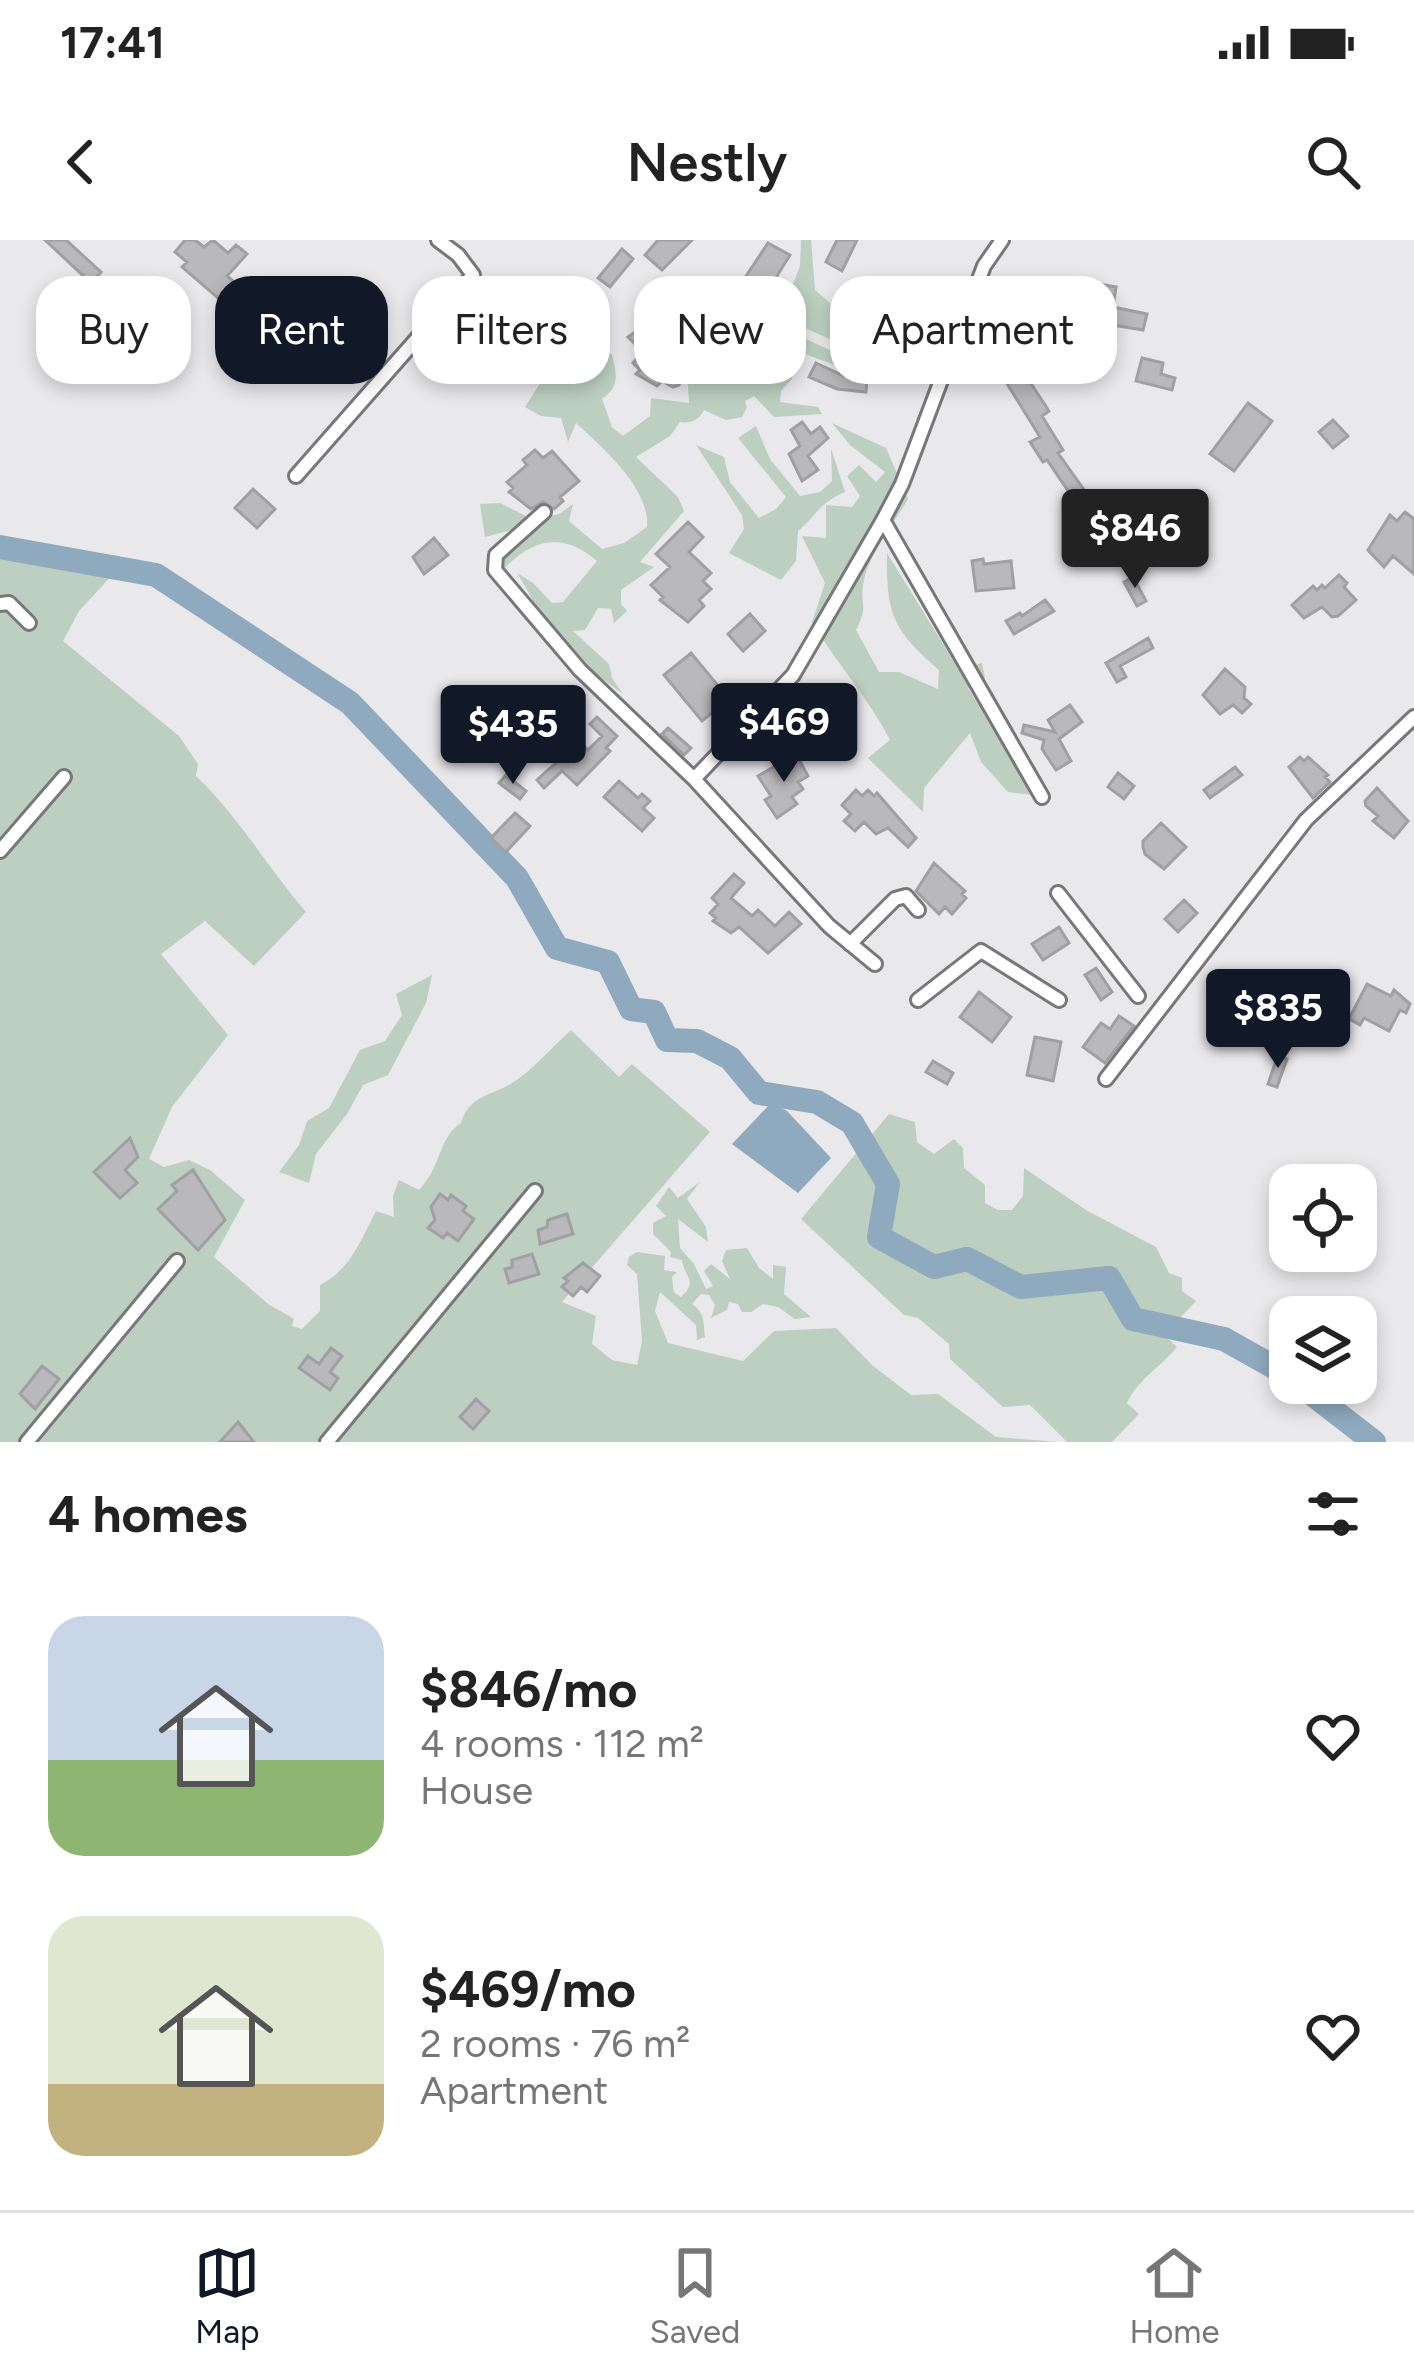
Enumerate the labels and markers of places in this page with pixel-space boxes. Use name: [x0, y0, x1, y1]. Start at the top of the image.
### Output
pin: $846: [1064, 489, 1206, 591]
pin: $469: [713, 683, 855, 785]
pin: $435: [442, 685, 584, 787]
pin: $835: [1207, 969, 1349, 1071]

